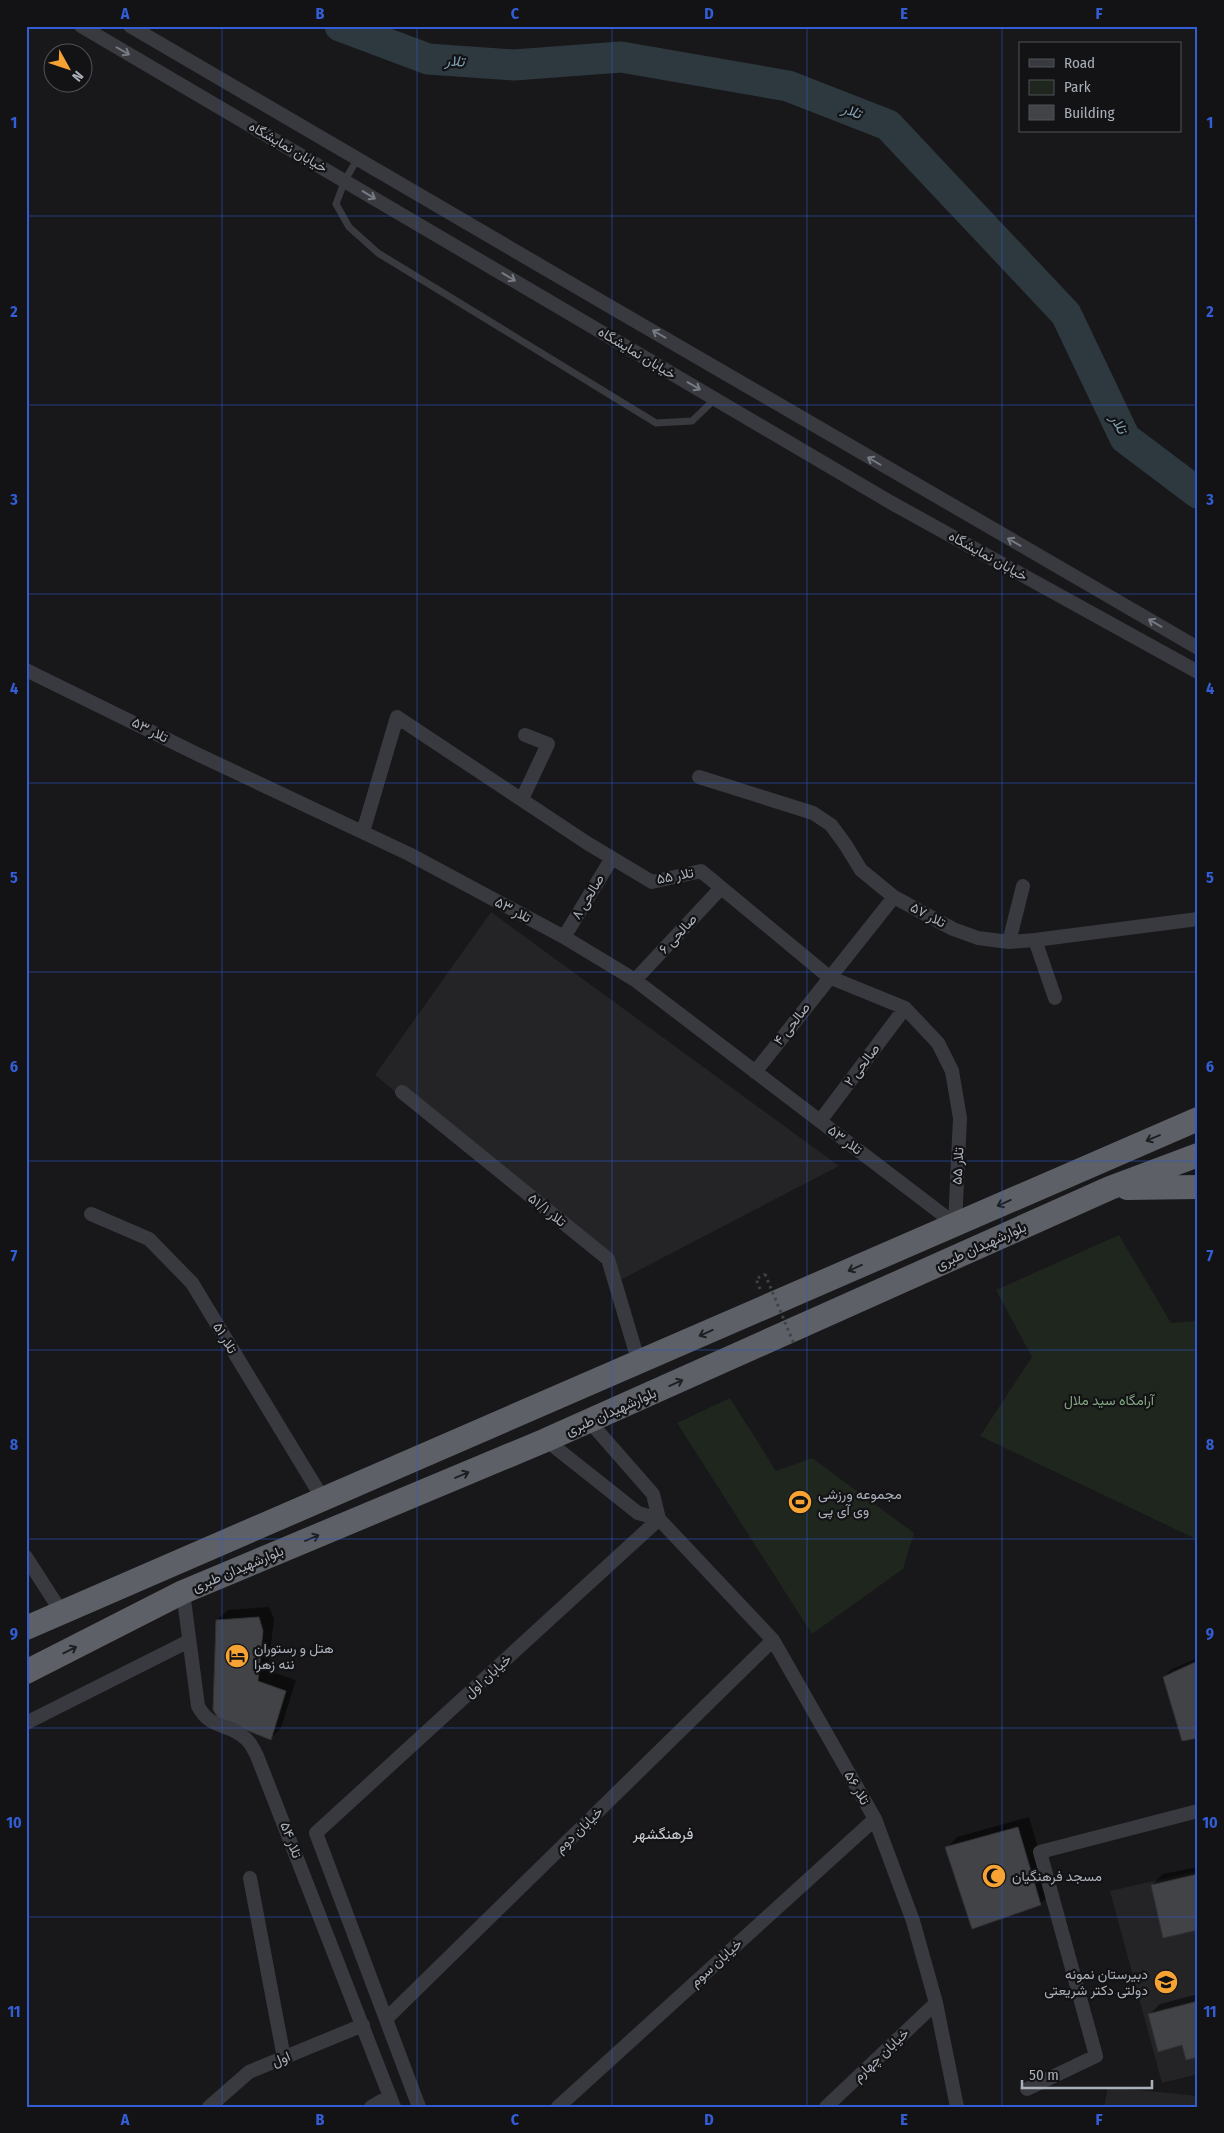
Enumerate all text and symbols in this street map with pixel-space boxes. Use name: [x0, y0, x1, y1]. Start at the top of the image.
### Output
text: A: [120, 4, 130, 23]
text: B: [316, 4, 325, 23]
text: C: [511, 4, 520, 23]
text: D: [704, 4, 714, 23]
text: E: [900, 4, 908, 23]
text: F: [1095, 4, 1103, 23]
north arrow: [42, 42, 92, 92]
legend: [1019, 42, 1182, 132]
one-way arrow: [116, 46, 130, 56]
water label: تلار: [444, 51, 467, 71]
text: Road: [1064, 54, 1095, 72]
text: N: [68, 67, 87, 85]
text: Park: [1064, 78, 1091, 96]
water label: تلار: [839, 99, 866, 124]
text: Building: [1064, 104, 1115, 122]
text: 1: [11, 113, 17, 132]
text: 1: [1207, 113, 1213, 132]
street label: خیابان نمایشگاه: [246, 118, 330, 176]
one-way arrow: [362, 190, 376, 200]
one-way arrow: [502, 273, 516, 283]
text: 2: [9, 302, 18, 321]
text: 2: [1205, 302, 1214, 321]
street label: خیابان نمایشگاه: [595, 323, 679, 383]
one-way arrow: [652, 328, 666, 338]
one-way arrow: [687, 382, 701, 392]
water label: تلار: [1106, 410, 1132, 438]
one-way arrow: [868, 455, 882, 465]
text: 3: [9, 490, 18, 509]
text: 3: [1205, 490, 1214, 509]
street label: خیابان نمایشگاه: [945, 527, 1031, 585]
one-way arrow: [1008, 537, 1022, 547]
one-way arrow: [1149, 618, 1163, 628]
text: 4: [10, 679, 18, 698]
text: 4: [1206, 679, 1214, 698]
street label: تلار ۵۳: [129, 714, 171, 747]
street label: تلار ۵۵: [655, 864, 695, 888]
text: 5: [10, 868, 18, 887]
text: 5: [1206, 868, 1214, 887]
street label: صالحی ۸: [568, 871, 608, 923]
street label: تلار ۵۳: [492, 893, 534, 927]
street label: تلار ۵۷: [907, 899, 949, 932]
street label: صالحی ۶: [655, 910, 701, 957]
street label: صالحی ۴: [770, 999, 814, 1049]
street label: صالحی ۲: [841, 1040, 884, 1090]
text: 6: [10, 1057, 18, 1076]
text: 6: [1206, 1057, 1214, 1076]
street label: تلار ۵۳: [824, 1122, 866, 1159]
one-way arrow: [1146, 1134, 1161, 1144]
street label: تلار ۵۵: [949, 1146, 967, 1185]
street label: تلار ۵۱/۱: [525, 1190, 570, 1231]
one-way arrow: [997, 1198, 1012, 1208]
street label: بلوارشهیدان طبری: [933, 1218, 1029, 1274]
text: 7: [11, 1246, 18, 1265]
text: 7: [1207, 1246, 1214, 1265]
one-way arrow: [848, 1263, 863, 1273]
street label: تلار ۵۱: [209, 1319, 241, 1357]
one-way arrow: [699, 1329, 714, 1338]
one-way arrow: [668, 1377, 683, 1387]
street label: بلوارشهیدان طبری: [563, 1384, 659, 1440]
park label: آرامگاه سید ملال: [1064, 1392, 1156, 1410]
text: 8: [10, 1435, 19, 1454]
text: 8: [1206, 1435, 1215, 1454]
one-way arrow: [454, 1470, 469, 1480]
place label: مجموعه ورزشی وی آی پی: [818, 1486, 902, 1520]
sports icon: مجموعه ورزشی وی آی پی: [787, 1489, 813, 1515]
one-way arrow: [304, 1532, 319, 1542]
street label: بلوارشهیدان طبری: [190, 1542, 286, 1596]
text: 9: [10, 1624, 18, 1643]
text: 9: [1206, 1624, 1214, 1643]
place label: هتل و رستوران ننه زهرا: [254, 1640, 334, 1673]
hotel icon: هتل و رستوران ننه زهرا: [224, 1643, 250, 1669]
one-way arrow: [62, 1645, 77, 1655]
street label: خیابان اول: [461, 1651, 516, 1702]
street label: تلار ۵۶: [841, 1768, 874, 1808]
street label: خیابان دوم: [552, 1803, 606, 1857]
text: 10: [6, 1813, 22, 1832]
text: 10: [1202, 1813, 1218, 1832]
street label: تلار ۵۴: [276, 1819, 306, 1861]
district label: فرهنگشهر: [632, 1825, 693, 1843]
mosque icon: مسجد فرهنگیان: [981, 1863, 1007, 1889]
place label: مسجد فرهنگیان: [1012, 1868, 1102, 1885]
street label: خیابان سوم: [686, 1935, 746, 1991]
place label: دبیرستان نمونه دولتی دکتر شریعتی: [1044, 1966, 1148, 1999]
school or university icon: دبیرستان نمونه دولتی دکتر شریعتی: [1153, 1969, 1179, 1995]
text: 11: [7, 2002, 21, 2021]
text: 11: [1203, 2002, 1217, 2021]
street label: خیابان چهارم: [849, 2025, 913, 2086]
street label: اول: [269, 2048, 293, 2071]
scale bar: [1022, 2058, 1152, 2090]
text: 50 m: [1029, 2066, 1059, 2084]
text: A: [120, 2110, 130, 2129]
text: B: [316, 2110, 325, 2129]
text: C: [511, 2110, 520, 2129]
text: D: [704, 2110, 714, 2129]
text: E: [900, 2110, 908, 2129]
text: F: [1095, 2110, 1103, 2129]

